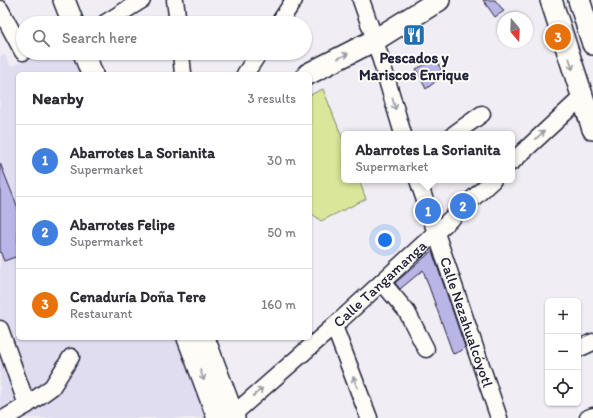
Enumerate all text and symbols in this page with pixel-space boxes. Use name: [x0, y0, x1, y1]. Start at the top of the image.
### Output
north arrow: [497, 12, 533, 48]
search box: [16, 16, 312, 60]
restaurant icon: Pescados y Mariscos Enrique: [401, 22, 427, 48]
pin: 3: [545, 22, 571, 52]
icon: search: [30, 27, 52, 49]
text: Search here: [62, 29, 137, 47]
place label: Pescados y Mariscos Enrique: [359, 49, 469, 85]
one-way arrow: [336, 52, 348, 59]
one-way arrow: [568, 57, 575, 70]
text: Nearby: [32, 88, 84, 108]
text: 3 results: [247, 91, 296, 106]
one-way arrow: [391, 97, 398, 110]
popup: [341, 131, 515, 183]
one-way arrow: [535, 131, 546, 140]
text: Abarrotes La Sorianita: [355, 141, 501, 159]
text: Abarrotes La Sorianita: [70, 144, 215, 162]
text: 1: [42, 153, 48, 168]
text: 30 m: [267, 153, 296, 168]
text: Supermarket: [355, 159, 429, 174]
text: Supermarket: [70, 162, 143, 177]
pin: 2: [450, 191, 476, 221]
pin: 1: [415, 196, 441, 226]
text: Abarrotes Felipe: [70, 216, 175, 234]
text: 2: [42, 225, 48, 240]
text: 50 m: [267, 225, 296, 240]
your location: [375, 230, 395, 250]
text: Supermarket: [70, 234, 143, 249]
street label: Calle Tangamanga: [330, 236, 430, 331]
street label: Calle Nezahualcóyotl: [436, 255, 497, 390]
text: Cenaduría Doña Tere: [70, 288, 206, 306]
text: 3: [41, 297, 49, 312]
text: 160 m: [261, 297, 296, 312]
map controls: [545, 298, 581, 406]
button: +: [545, 298, 581, 334]
text: Restaurant: [70, 306, 132, 321]
button: −: [545, 334, 581, 370]
one-way arrow: [199, 368, 206, 381]
button: locate: [545, 370, 581, 406]
one-way arrow: [350, 376, 358, 388]
one-way arrow: [253, 388, 263, 397]

